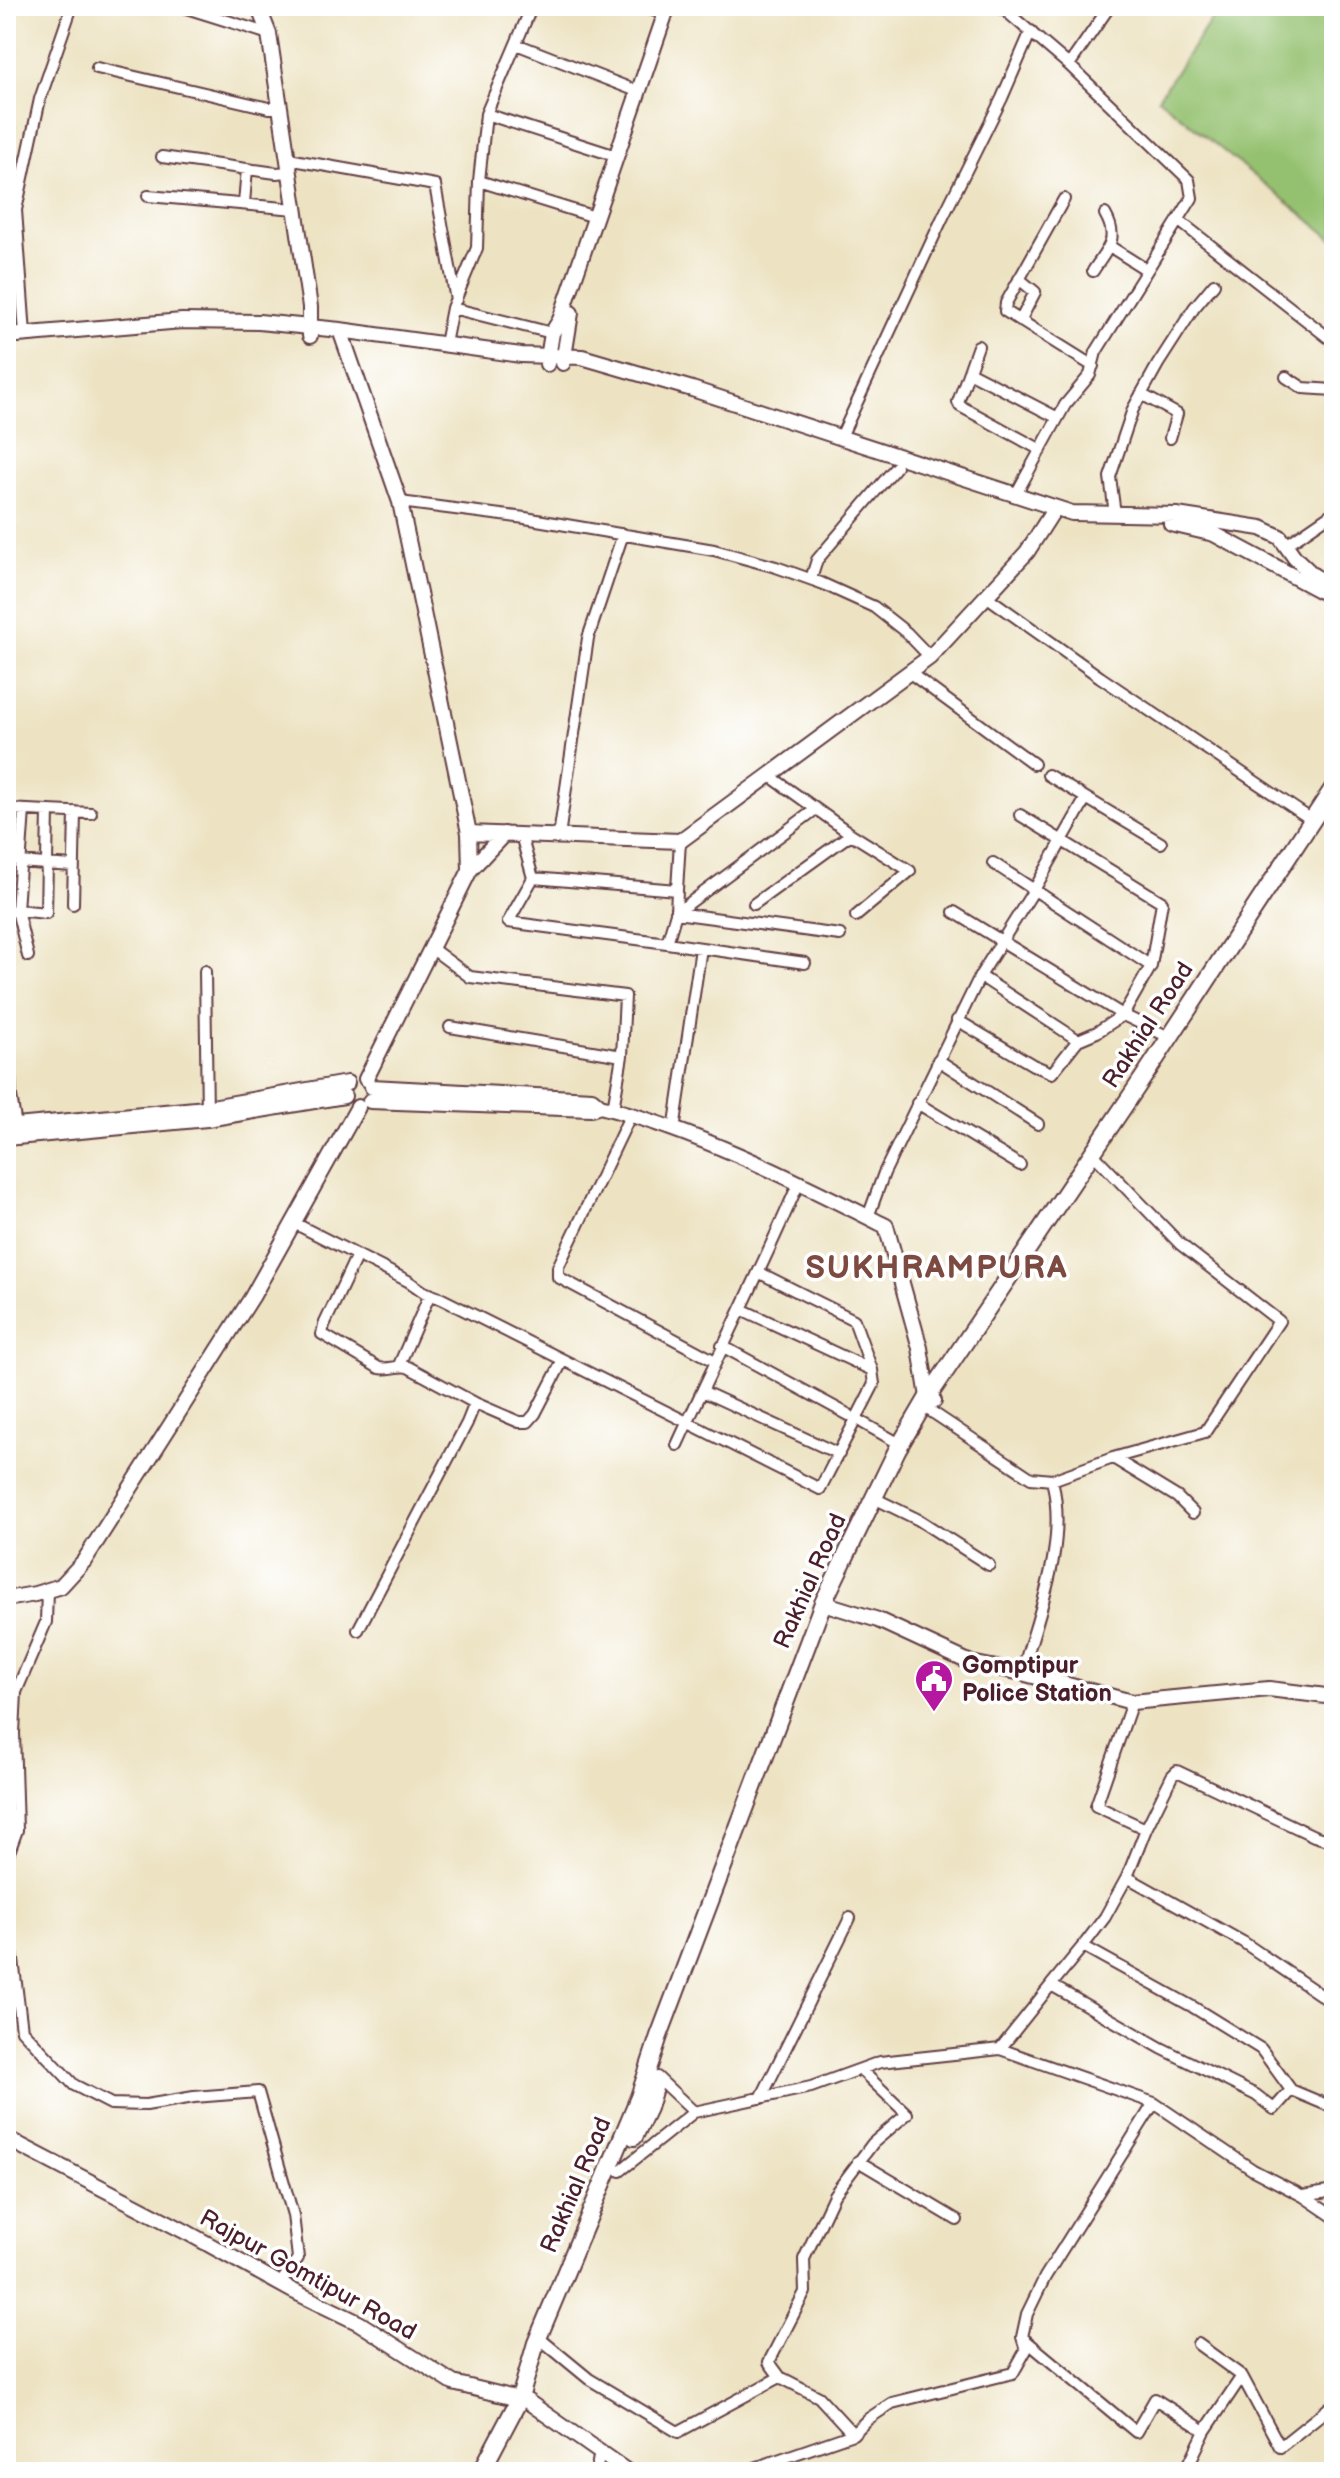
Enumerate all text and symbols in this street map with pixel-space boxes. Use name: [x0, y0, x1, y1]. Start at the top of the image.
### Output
street label: Rakhial Road: [1096, 956, 1200, 1094]
district label: SUKHRAMPURA: [806, 1249, 1069, 1288]
street label: Rakhial Road: [767, 1509, 853, 1653]
place label: Gomptipur Police Station: [962, 1651, 1112, 1708]
public building icon: Gomptipur Police Station: [913, 1658, 955, 1713]
street label: Rakhial Road: [534, 2113, 618, 2257]
street label: Rajpur Gomtipur Road: [195, 2203, 421, 2347]

